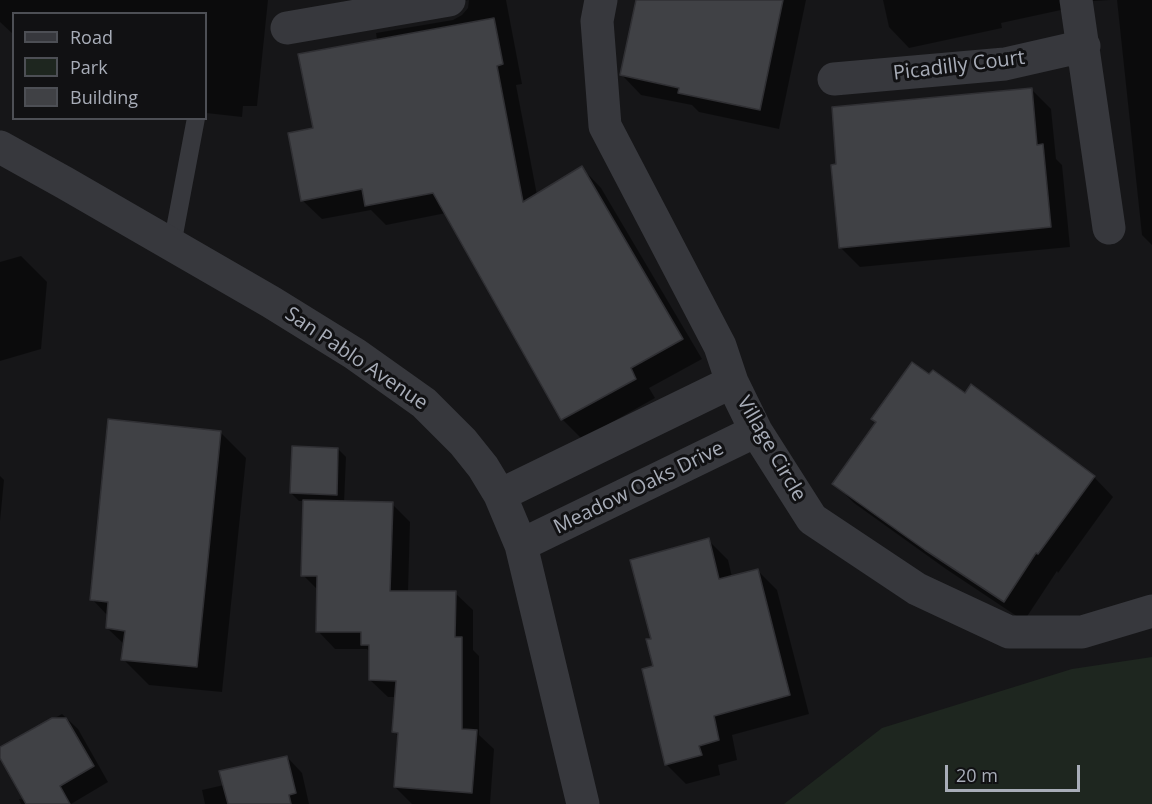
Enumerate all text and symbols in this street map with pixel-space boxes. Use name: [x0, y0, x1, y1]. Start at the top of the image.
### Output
legend: [12, 12, 207, 120]
text: Road: [70, 25, 113, 49]
street label: Picadilly Court: [892, 46, 1026, 86]
text: Park: [70, 55, 108, 79]
text: Building: [70, 85, 138, 109]
street label: San Pablo Avenue: [280, 302, 432, 416]
street label: Village Circle: [731, 392, 811, 506]
street label: Meadow Oaks Drive: [550, 436, 728, 540]
scale bar: [948, 753, 1083, 791]
text: 20 m: [956, 763, 998, 787]

